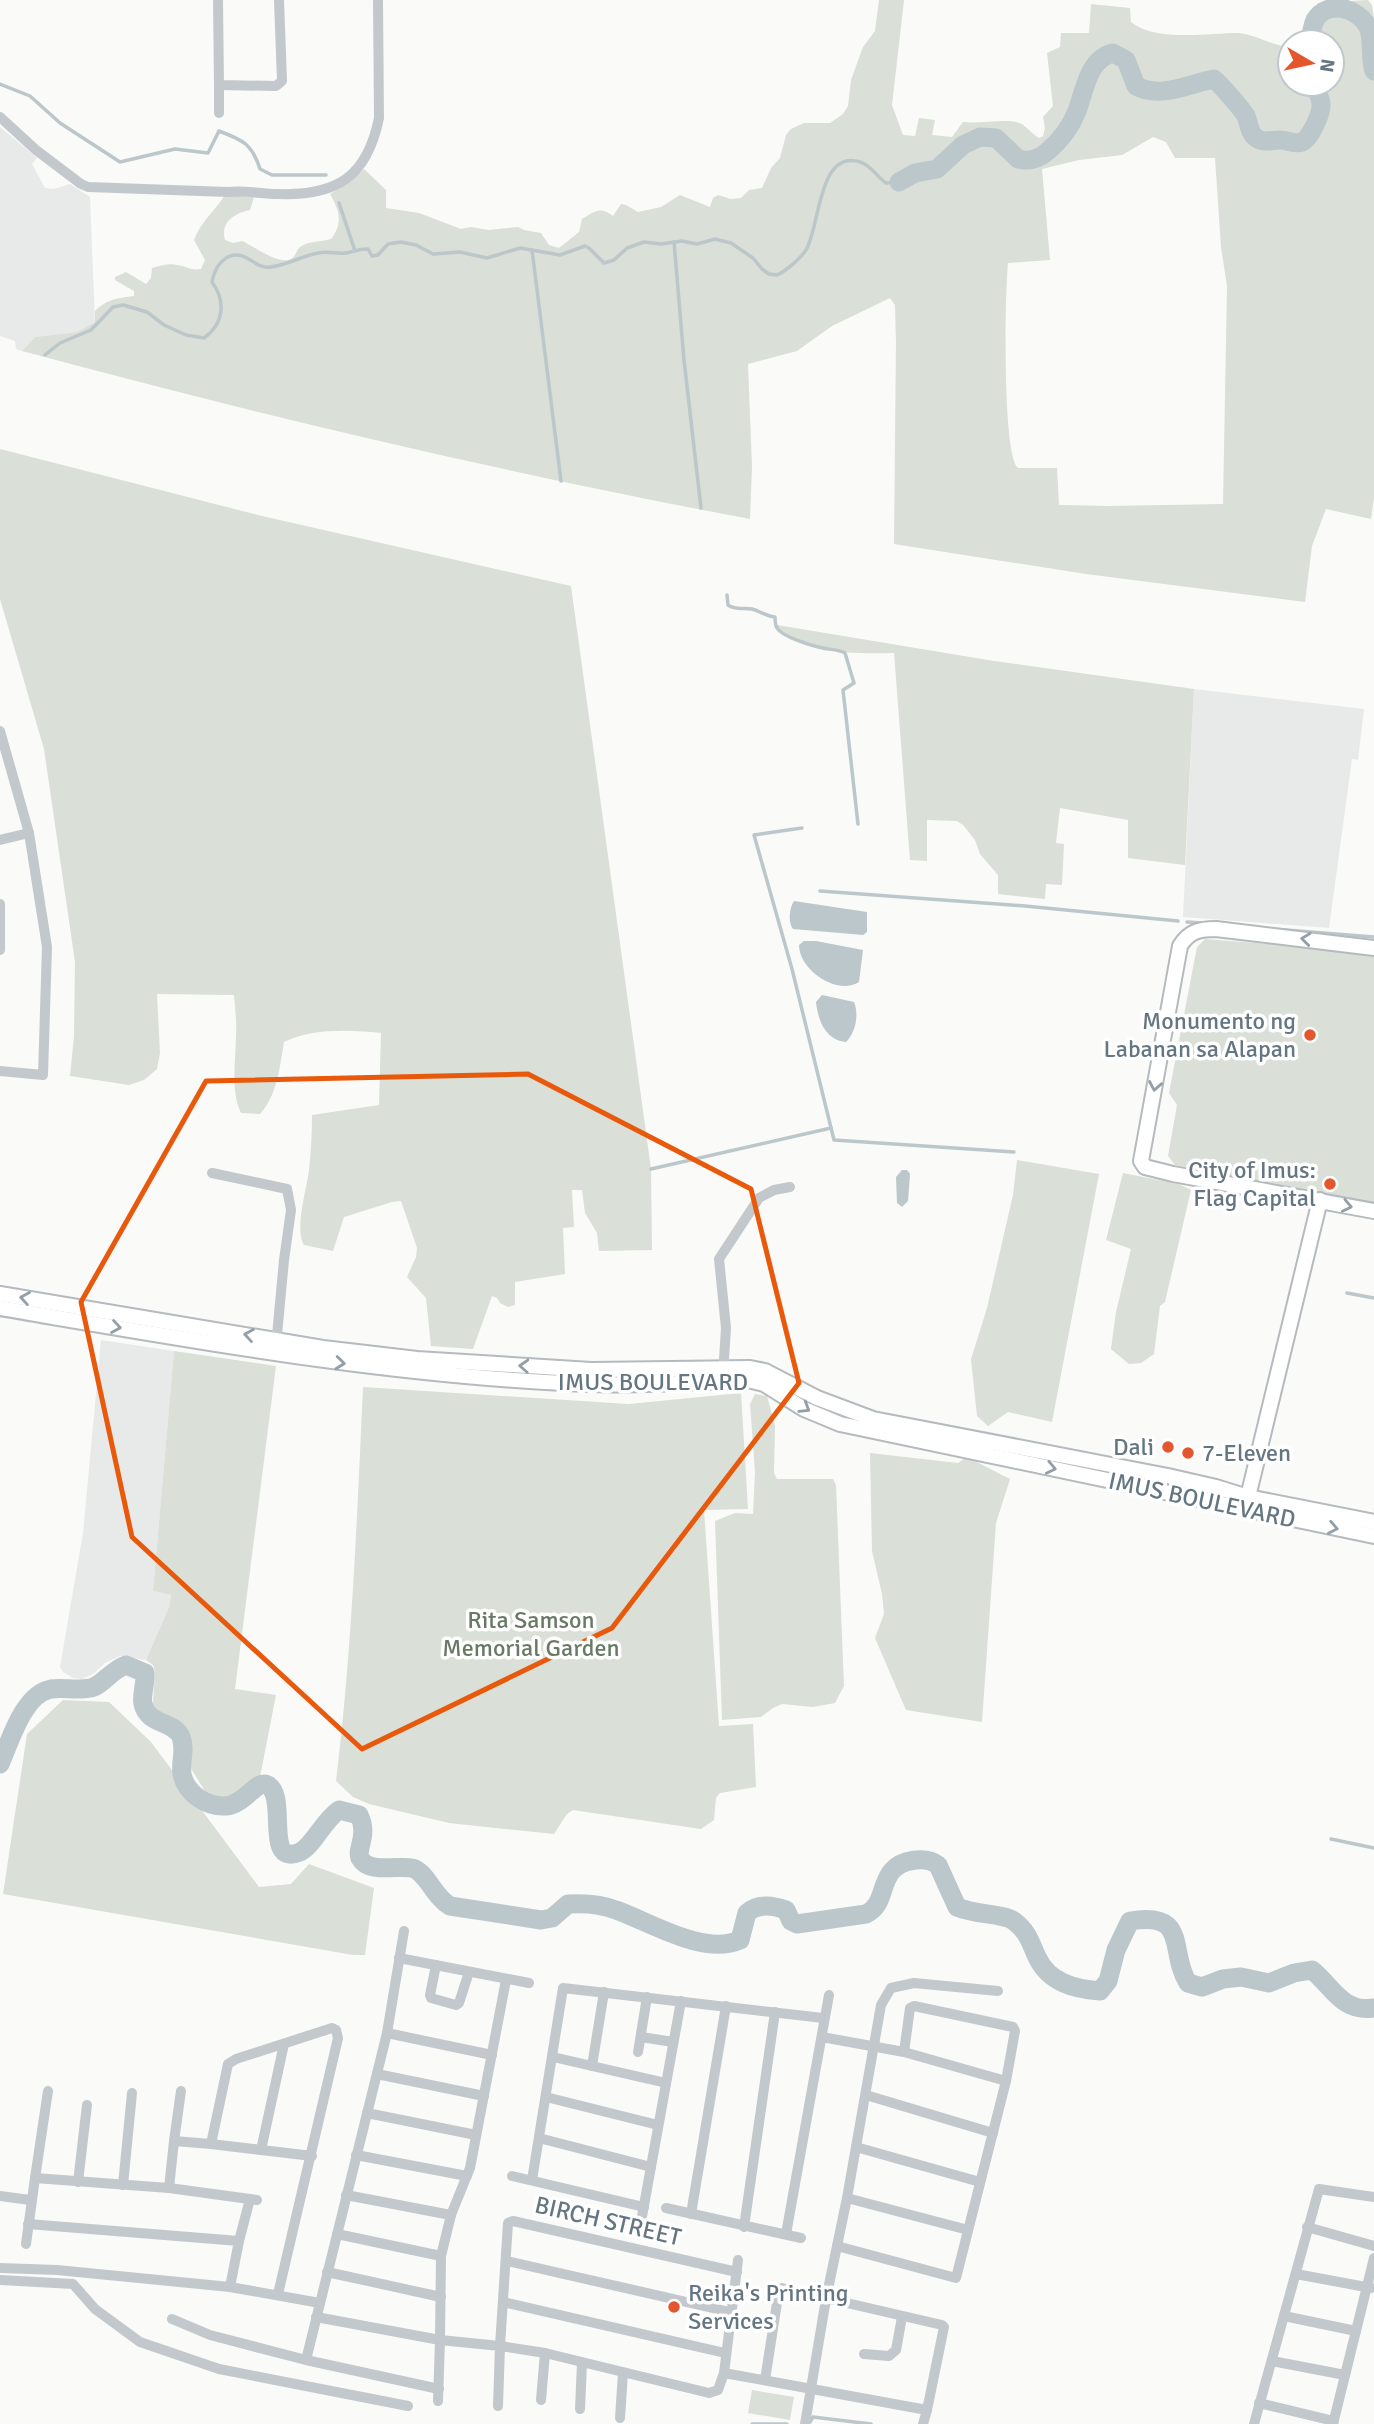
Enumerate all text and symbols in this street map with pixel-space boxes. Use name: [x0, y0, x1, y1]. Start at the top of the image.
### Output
north arrow: [1276, 28, 1346, 98]
text: N: [1314, 57, 1340, 74]
one-way arrow: [1300, 932, 1312, 947]
place label: Monumento ng Labanan sa Alapan: [1103, 1006, 1296, 1064]
marker: Monumento ng Labanan sa Alapan: [1302, 1027, 1318, 1043]
one-way arrow: [1148, 1080, 1163, 1092]
place label: City of Imus: Flag Capital: [1188, 1155, 1316, 1213]
marker: City of Imus: Flag Capital: [1322, 1176, 1338, 1192]
one-way arrow: [1341, 1197, 1353, 1212]
one-way arrow: [19, 1291, 31, 1306]
one-way arrow: [110, 1319, 122, 1334]
one-way arrow: [243, 1328, 255, 1343]
one-way arrow: [335, 1355, 346, 1370]
one-way arrow: [518, 1359, 529, 1374]
street label: IMUS BOULEVARD: [558, 1367, 748, 1397]
one-way arrow: [797, 1399, 810, 1412]
place label: Dali: [1113, 1432, 1154, 1462]
place label: 7-Eleven: [1202, 1438, 1291, 1468]
marker: Dali: [1160, 1439, 1176, 1455]
marker: 7-Eleven: [1180, 1445, 1196, 1461]
one-way arrow: [1045, 1459, 1057, 1474]
street label: IMUS BOULEVARD: [1106, 1466, 1298, 1534]
one-way arrow: [1327, 1519, 1339, 1534]
park label: Rita Samson Memorial Garden: [442, 1605, 620, 1663]
street label: BIRCH STREET: [532, 2190, 684, 2252]
place label: Reika's Printing Services: [688, 2278, 848, 2336]
marker: Reika's Printing Services: [666, 2299, 682, 2315]

